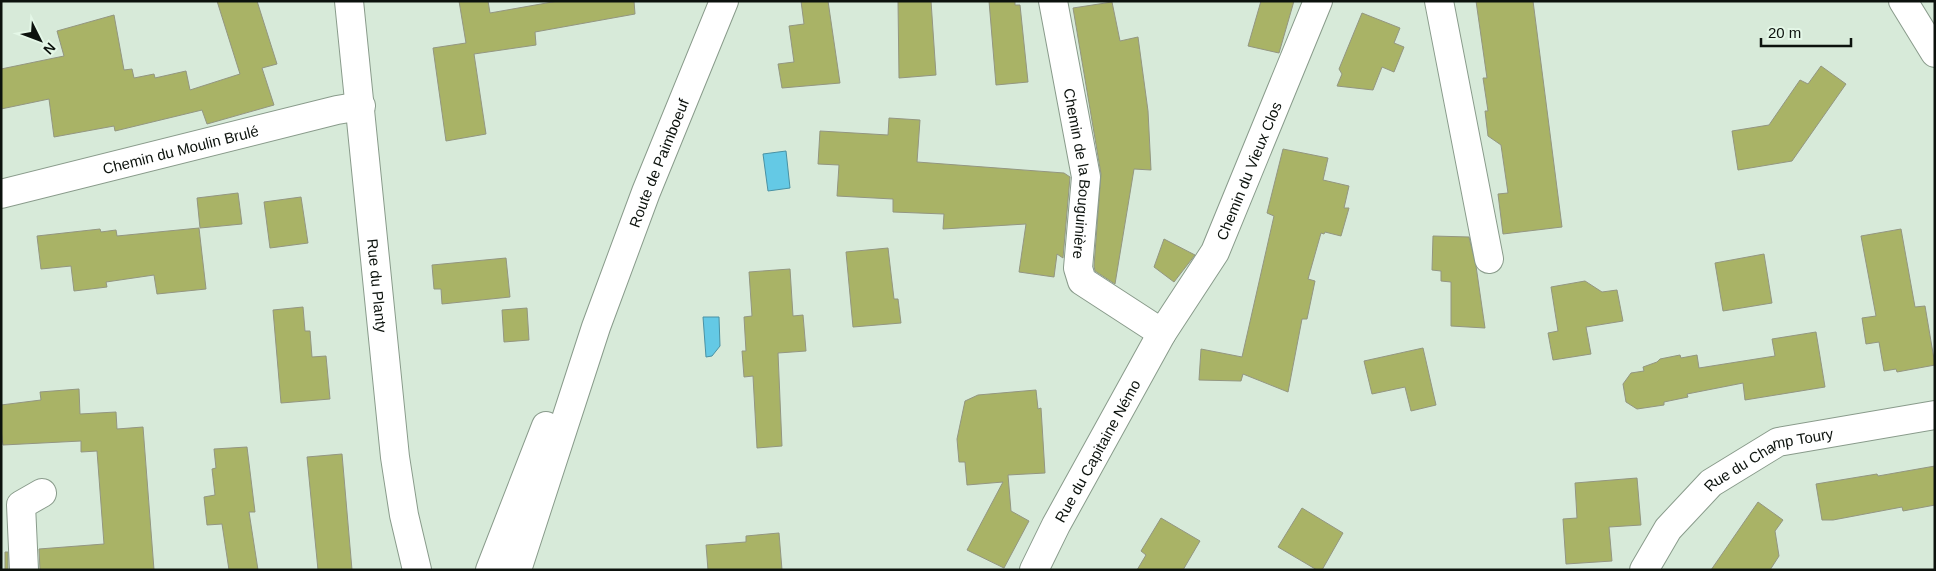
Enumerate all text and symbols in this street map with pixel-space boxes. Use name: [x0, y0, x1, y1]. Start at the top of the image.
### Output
north arrow: [15, 15, 65, 65]
scale bar: [1761, 15, 1851, 47]
text: 20 m: [1768, 24, 1801, 41]
text: N: [40, 40, 59, 58]
street label: Chemin de la Bouguinière: [1061, 87, 1095, 260]
street label: Route de Paimboeuf: [625, 96, 692, 230]
street label: Chemin du Vieux Clos: [1212, 99, 1284, 243]
street label: Chemin du Moulin Brulé: [101, 121, 260, 177]
street label: Rue du Planty: [365, 238, 391, 334]
street label: Rue du Capitaine Némo: [1051, 376, 1143, 525]
street label: Rue du Champ Toury: [1700, 424, 1835, 494]

